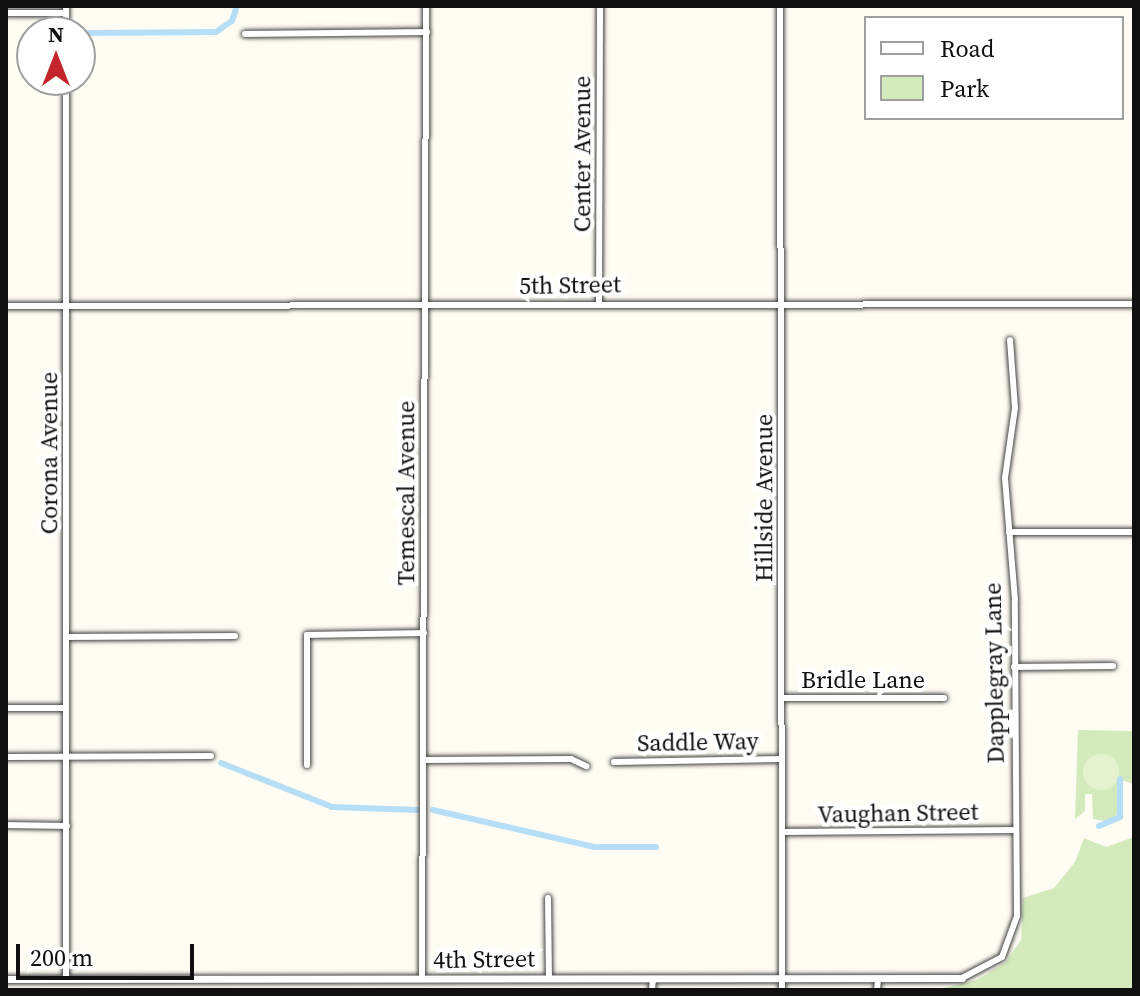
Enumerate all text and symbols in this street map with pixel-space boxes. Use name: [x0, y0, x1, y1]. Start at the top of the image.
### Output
north arrow: [16, 16, 96, 96]
legend: [864, 16, 1124, 120]
text: N: [48, 19, 64, 49]
text: Road: [940, 32, 994, 65]
text: Park: [940, 72, 989, 105]
street label: Center Avenue: [568, 76, 596, 232]
street label: 5th Street: [519, 270, 621, 300]
street label: Corona Avenue: [35, 372, 63, 534]
street label: Temescal Avenue: [392, 401, 420, 585]
street label: Hillside Avenue: [750, 414, 778, 582]
street label: Dapplegray Lane: [978, 582, 1010, 764]
street label: Bridle Lane: [801, 666, 925, 694]
street label: Saddle Way: [637, 727, 759, 757]
street label: Vaughan Street: [817, 797, 979, 829]
scale bar: [20, 928, 198, 978]
text: 200 m: [30, 941, 93, 974]
street label: 4th Street: [433, 944, 535, 974]

